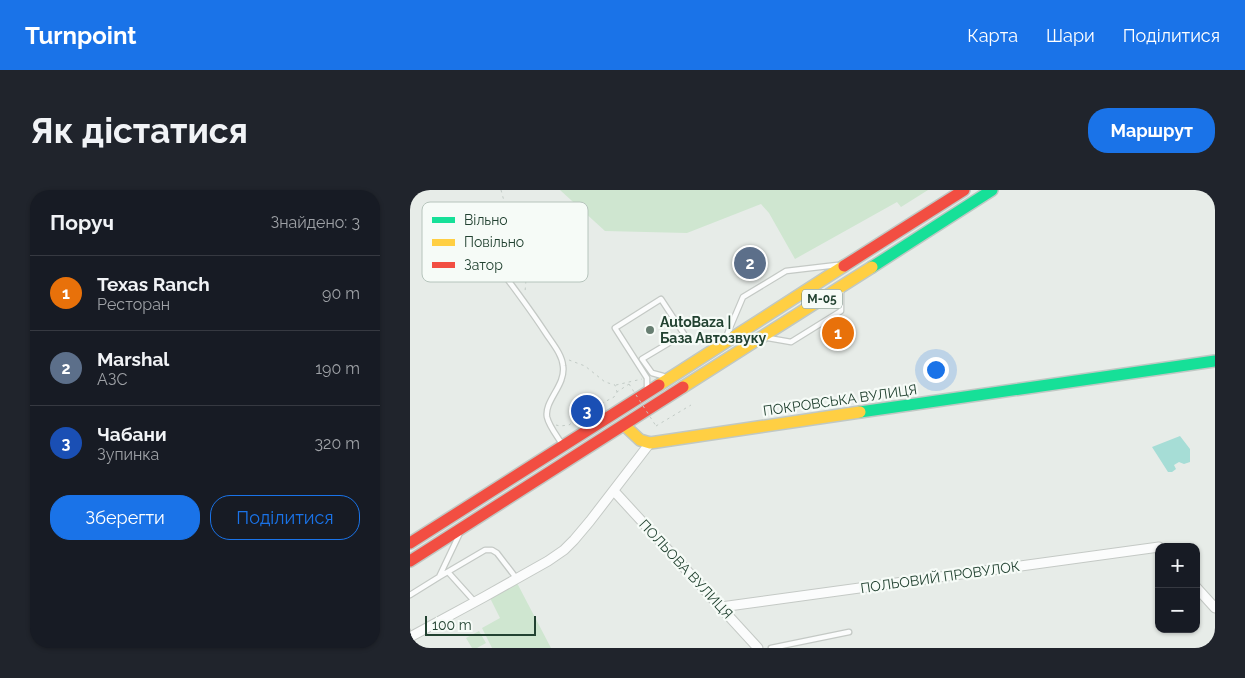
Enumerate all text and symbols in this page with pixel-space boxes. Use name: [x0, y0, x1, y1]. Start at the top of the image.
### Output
text: Turnpoint: [25, 21, 137, 50]
text: Карта: [967, 25, 1018, 46]
text: Шари: [1046, 25, 1095, 46]
text: Поділитися: [1123, 25, 1220, 46]
button: Маршрут: [1088, 108, 1215, 153]
text: Як дістатися: [30, 110, 248, 151]
legend: [422, 202, 588, 282]
text: Поруч: [50, 210, 114, 235]
text: Вільно: [464, 212, 508, 228]
text: Знайдено: 3: [271, 213, 360, 232]
text: Повільно: [464, 234, 524, 250]
pin: 2: [734, 244, 766, 282]
text: Затор: [464, 257, 503, 273]
text: Texas Ranch: [97, 273, 210, 295]
text: 1: [62, 284, 70, 303]
text: 90 m: [322, 284, 360, 303]
road number: М-05: [802, 290, 842, 308]
text: Ресторан: [97, 295, 170, 314]
place label: AutoBaza | База Автозвуку: [660, 314, 767, 346]
pin: 1: [822, 314, 854, 352]
marker: AutoBaza | База Автозвуку: [644, 324, 656, 336]
text: Marshal: [97, 348, 169, 370]
your location: [923, 357, 949, 383]
text: 2: [61, 359, 71, 378]
text: 190 m: [315, 359, 360, 378]
text: АЗС: [97, 370, 127, 389]
street label: ПОКРОВСЬКА ВУЛИЦЯ: [762, 381, 918, 419]
pin: 3: [571, 392, 603, 430]
text: Чабани: [97, 423, 167, 445]
text: 3: [62, 434, 70, 453]
text: 320 m: [315, 434, 360, 453]
text: Зупинка: [97, 445, 159, 464]
button: Зберегти: [50, 495, 200, 540]
button: Поділитися: [210, 495, 360, 540]
street label: ПОЛЬОВА ВУЛИЦЯ: [636, 516, 736, 622]
map controls: [1155, 543, 1200, 633]
button: +: [1155, 543, 1200, 588]
street label: ПОЛЬОВИЙ ПРОВУЛОК: [859, 557, 1021, 596]
button: −: [1155, 588, 1200, 633]
scale bar: [425, 613, 536, 636]
text: 100 m: [432, 617, 472, 633]

